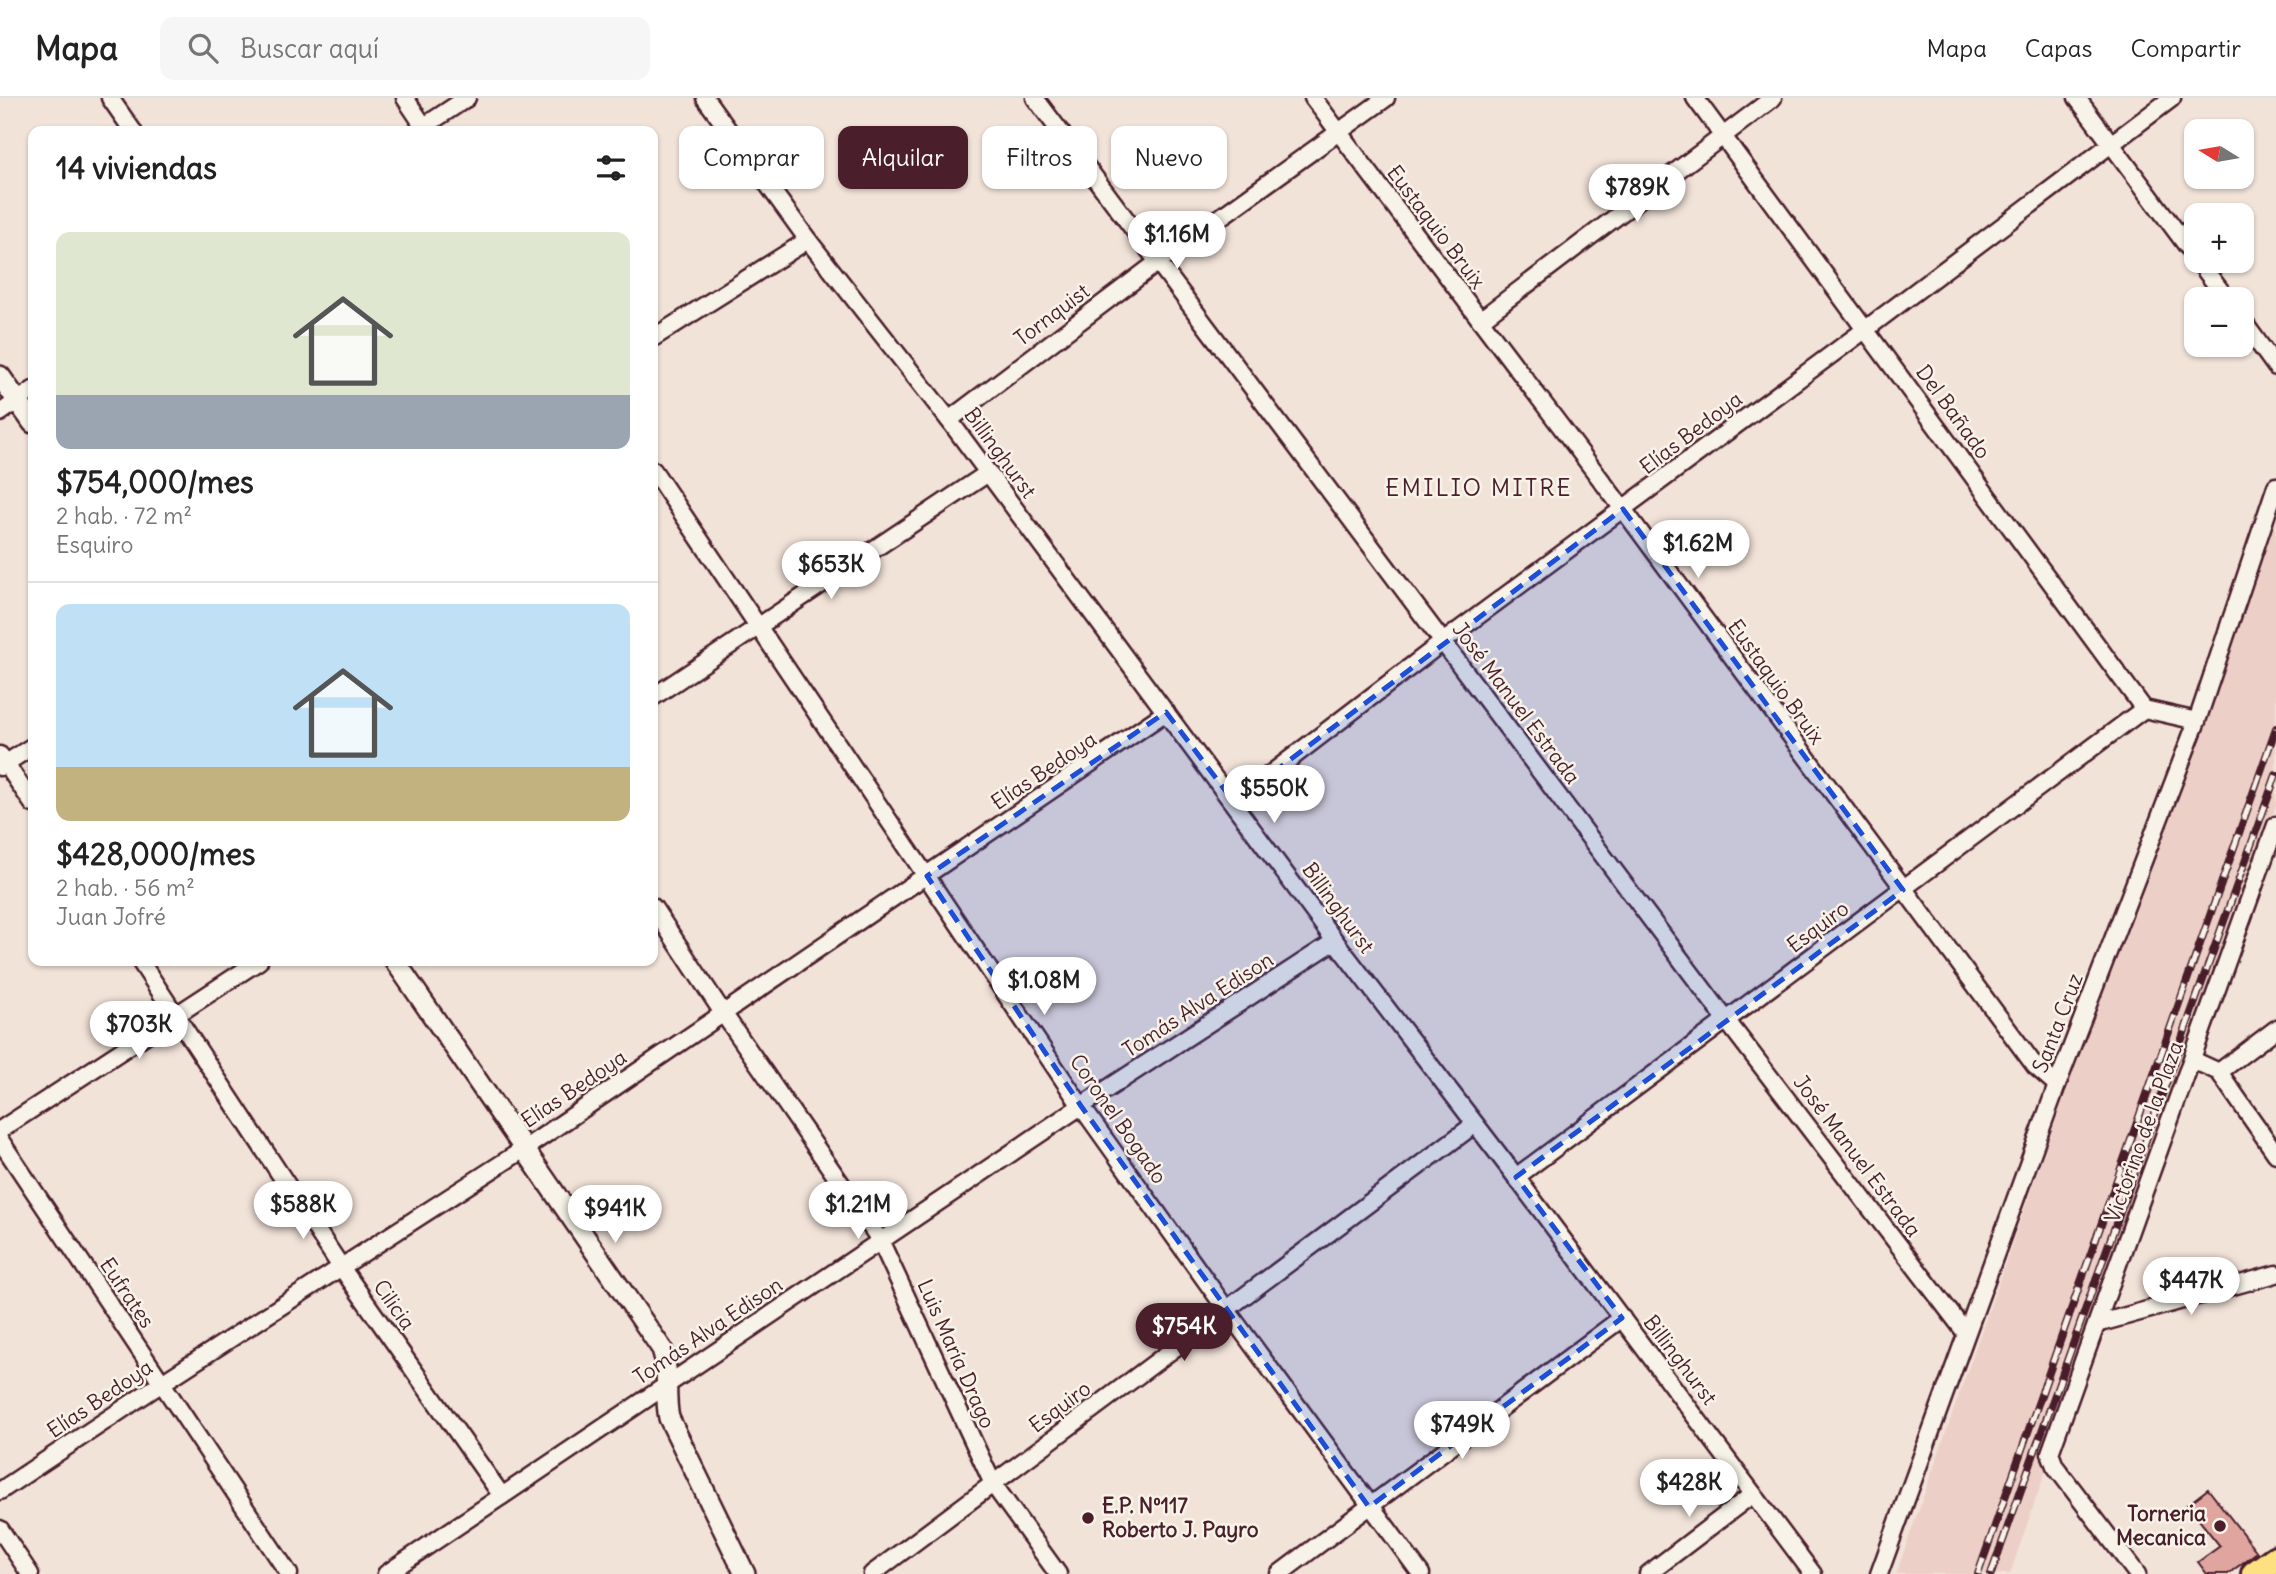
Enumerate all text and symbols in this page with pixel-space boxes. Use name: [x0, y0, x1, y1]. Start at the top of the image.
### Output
search box: [160, 17, 650, 80]
text: Mapa: [35, 27, 118, 69]
icon: search: [184, 29, 222, 67]
text: Buscar aquí: [240, 32, 379, 65]
text: Mapa: [1926, 33, 1987, 63]
text: Capas: [2025, 33, 2092, 63]
text: Compartir: [2130, 33, 2241, 63]
north arrow: [2184, 119, 2254, 189]
map controls: [2184, 119, 2254, 357]
chip: Comprar: [679, 126, 824, 189]
chip: Alquilar: [838, 126, 968, 189]
chip: Filtros: [982, 126, 1097, 189]
chip: Nuevo: [1111, 126, 1227, 189]
text: 14 viviendas: [56, 149, 217, 187]
icon: filters: [592, 149, 630, 187]
street label: Eustaquio Bruix: [1381, 160, 1492, 294]
pin: $789K: [1588, 164, 1686, 224]
text: $789K: [1605, 172, 1669, 201]
button: +: [2184, 203, 2254, 273]
pin: $1.16M: [1120, 212, 1234, 271]
text: $1.16M: [1144, 219, 1210, 248]
icon: home: [280, 278, 406, 404]
street label: Tornquist: [1009, 278, 1095, 352]
button: −: [2184, 287, 2254, 357]
street label: Del Bañado: [1910, 359, 1997, 464]
street label: Elías Bedoya: [1634, 385, 1747, 480]
street label: Billinghurst: [958, 402, 1042, 503]
text: $754,000/mes: [56, 463, 254, 501]
district label: EMILIO MITRE: [1385, 472, 1573, 502]
text: 2 hab. · 72 m²: [56, 501, 192, 530]
pin: $1.62M: [1641, 520, 1755, 580]
text: $1.62M: [1663, 528, 1733, 557]
text: Esquiro: [56, 530, 133, 559]
pin: $653K: [782, 542, 880, 601]
text: $653K: [798, 549, 864, 578]
street label: Eustaquio Bruix: [1722, 614, 1831, 749]
street label: José Manuel Estrada: [1447, 616, 1586, 789]
icon: home: [280, 650, 406, 776]
street label: Elías Bedoya: [986, 725, 1102, 816]
pin: $550K: [1225, 766, 1323, 825]
text: $550K: [1240, 773, 1308, 802]
text: $428,000/mes: [56, 835, 256, 873]
street label: Billinghurst: [1296, 857, 1380, 958]
text: 2 hab. · 56 m²: [56, 873, 195, 902]
street label: Esquiro: [1781, 895, 1854, 959]
text: Juan Jofré: [56, 902, 166, 931]
street label: Tomás Alva Edison: [1117, 946, 1278, 1063]
pin: $1.08M: [987, 958, 1101, 1017]
text: $1.08M: [1007, 965, 1081, 994]
street label: Santa Cruz: [2026, 969, 2089, 1076]
pin: $703K: [90, 1002, 188, 1061]
text: $703K: [106, 1009, 172, 1038]
street label: Victorino de la Plaza: [2098, 1037, 2189, 1226]
street label: Elías Bedoya: [516, 1043, 632, 1134]
street label: Coronel Bogado: [1064, 1049, 1173, 1189]
street label: José Manuel Estrada: [1788, 1069, 1927, 1242]
pin: $588K: [254, 1182, 352, 1241]
pin: $1.21M: [801, 1182, 915, 1241]
pin: $941K: [566, 1186, 664, 1245]
text: $588K: [270, 1189, 336, 1218]
text: $1.21M: [825, 1189, 891, 1218]
text: $941K: [584, 1193, 646, 1222]
street label: Eufrates: [94, 1252, 161, 1333]
pin: $447K: [2142, 1258, 2240, 1317]
text: $447K: [2159, 1265, 2223, 1294]
street label: Tomás Alva Edison: [628, 1271, 787, 1390]
street label: Cilicia: [367, 1274, 421, 1335]
street label: Luis María Drago: [911, 1275, 1001, 1433]
pin: $754K: [1135, 1304, 1233, 1363]
street label: Billinghurst: [1638, 1309, 1723, 1410]
text: $754K: [1152, 1311, 1216, 1340]
street label: Elías Bedoya: [42, 1353, 158, 1444]
street label: Esquiro: [1023, 1375, 1096, 1439]
pin: $749K: [1413, 1402, 1511, 1461]
text: $749K: [1430, 1409, 1494, 1438]
pin: $428K: [1640, 1460, 1738, 1519]
text: $428K: [1656, 1467, 1722, 1496]
place label: E.P. Nº117 Roberto J. Payro: [1102, 1492, 1259, 1543]
place label: Torneria Mecanica: [2116, 1500, 2206, 1551]
marker: E.P. Nº117 Roberto J. Payro: [1080, 1510, 1096, 1526]
marker: Torneria Mecanica: [2212, 1518, 2228, 1534]

